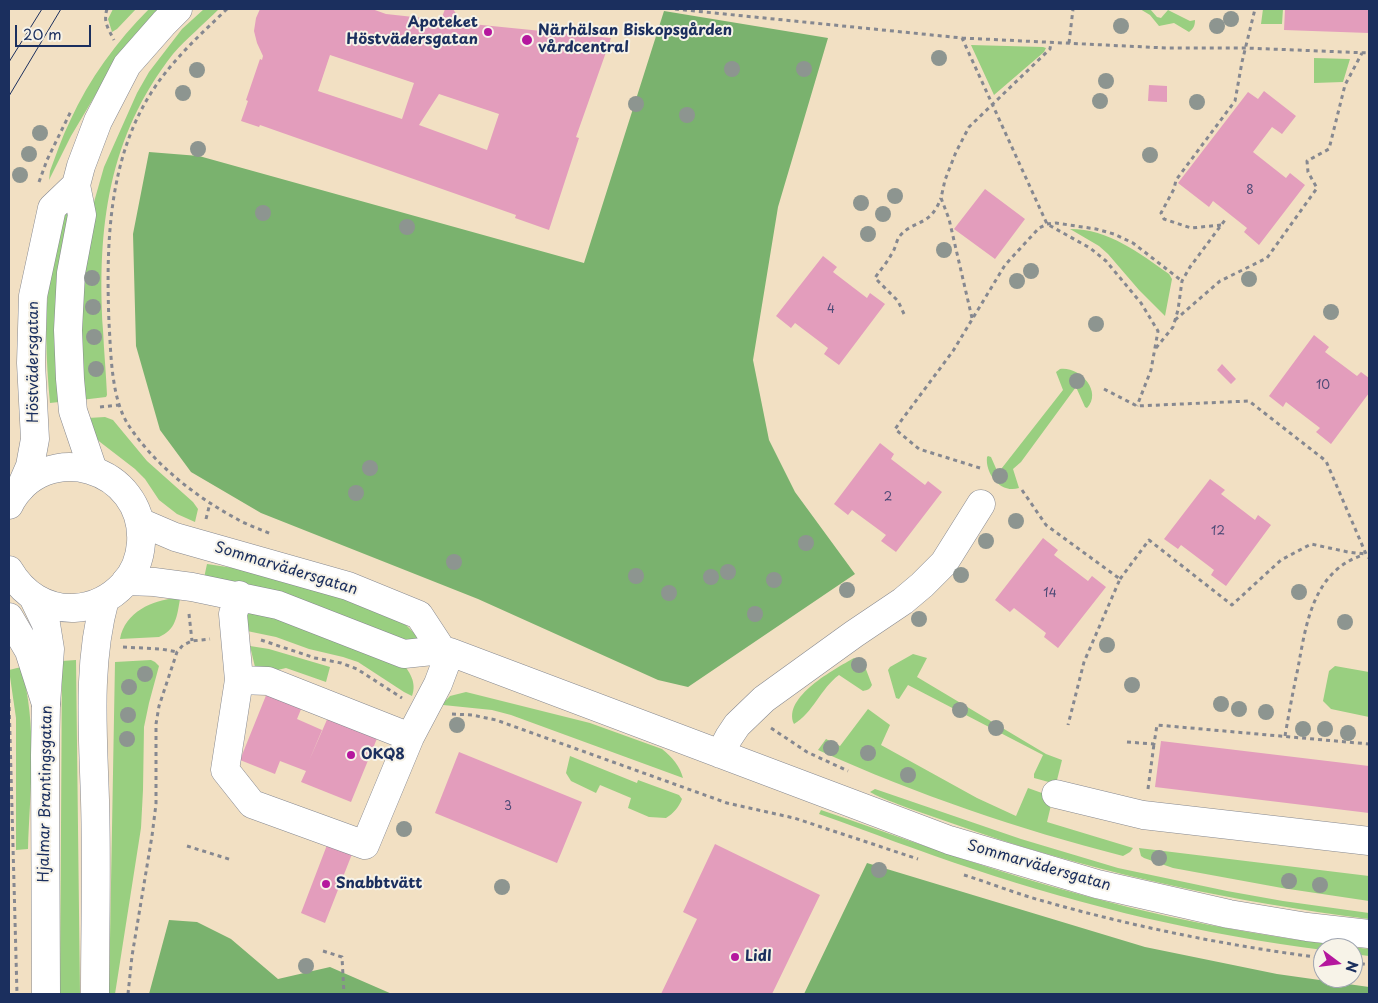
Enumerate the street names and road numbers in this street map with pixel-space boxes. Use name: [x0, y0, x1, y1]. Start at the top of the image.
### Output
street label: Höstvädersgatan: [25, 301, 43, 423]
street label: Sommarvädersgatan: [212, 539, 360, 599]
street label: Hjalmar Brantingsgatan: [35, 705, 57, 883]
street label: Sommarvädersgatan: [965, 837, 1113, 895]

